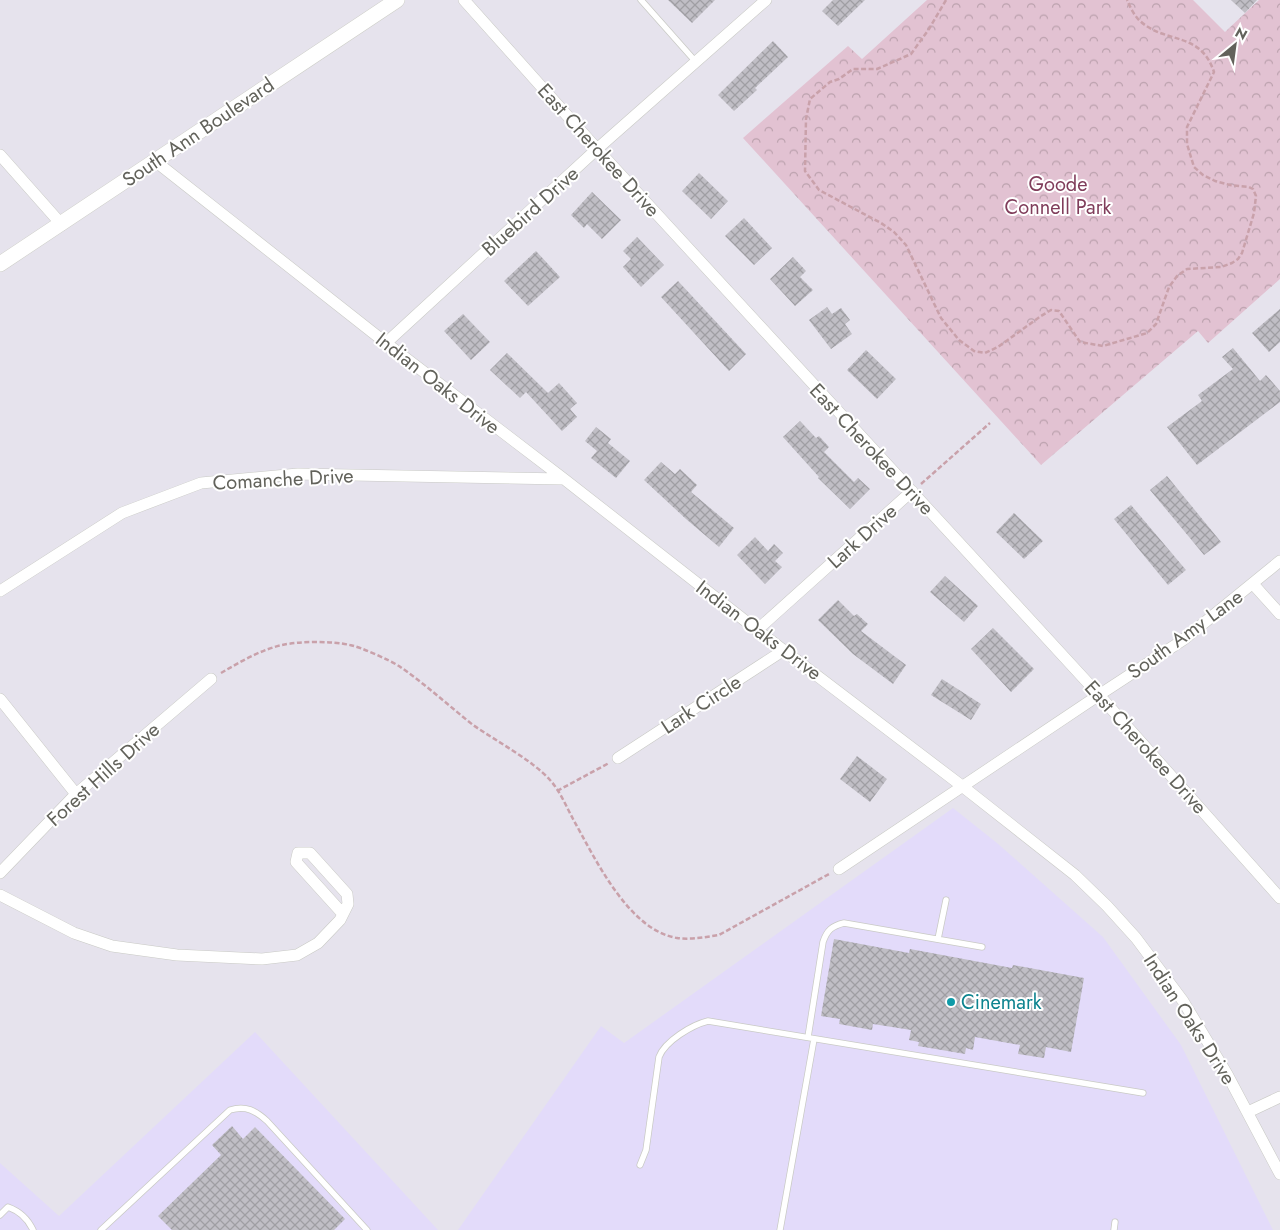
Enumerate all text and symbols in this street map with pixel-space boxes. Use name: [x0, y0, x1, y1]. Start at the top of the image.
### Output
north arrow: [1210, 20, 1260, 70]
text: N: [1232, 22, 1251, 45]
street label: South Ann Boulevard: [116, 71, 280, 194]
street label: East Cherokee Drive: [531, 77, 667, 224]
street label: Bluebird Drive: [475, 160, 585, 263]
park label: Goode Connell Park: [1005, 170, 1112, 222]
street label: Indian Oaks Drive: [369, 326, 506, 441]
street label: East Cherokee Drive: [803, 377, 941, 522]
street label: Comanche Drive: [212, 461, 354, 498]
street label: Lark Drive: [821, 497, 904, 576]
street label: Indian Oaks Drive: [690, 573, 828, 687]
street label: South Amy Lane: [1122, 583, 1249, 686]
street label: Lark Circle: [656, 668, 747, 741]
street label: East Cherokee Drive: [1078, 674, 1214, 821]
street label: Forest Hills Drive: [40, 716, 166, 833]
street label: Indian Oaks Drive: [1136, 948, 1243, 1090]
place label: Cinemark: [961, 988, 1042, 1017]
marker: Cinemark: [945, 996, 957, 1008]

